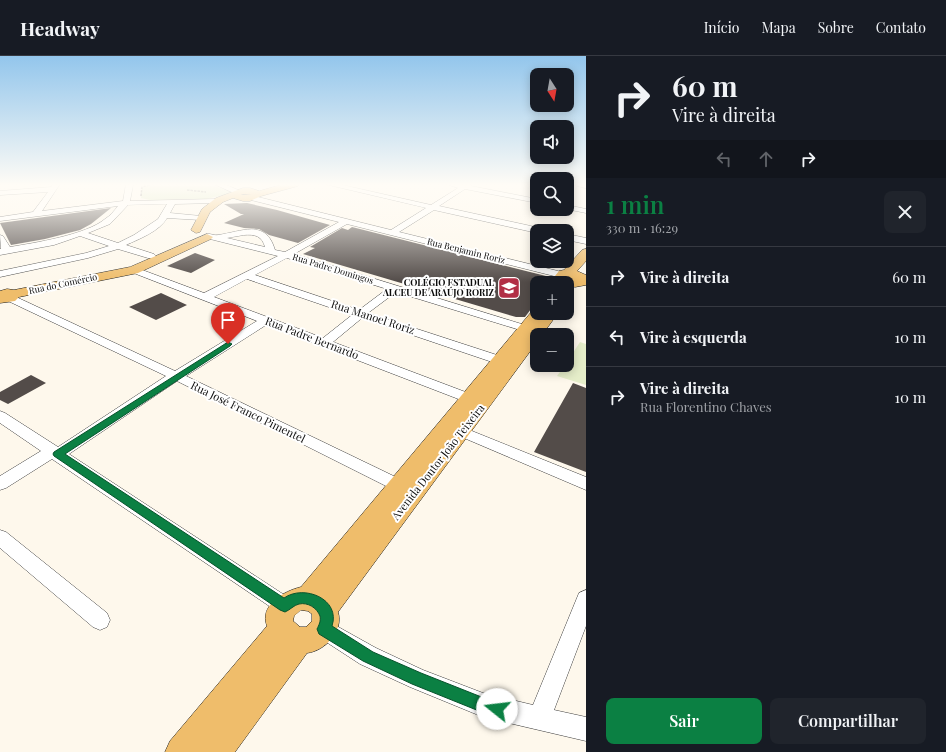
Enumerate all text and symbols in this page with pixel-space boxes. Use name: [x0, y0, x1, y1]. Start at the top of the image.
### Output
text: Headway: [20, 15, 100, 41]
text: Início: [704, 18, 739, 37]
text: Mapa: [761, 18, 796, 37]
text: Sobre: [818, 18, 854, 37]
text: Contato: [876, 18, 926, 37]
text: 60 m: [672, 67, 738, 104]
north arrow: [530, 68, 574, 112]
map controls: [530, 68, 574, 372]
icon: right: [606, 72, 658, 124]
text: Vire à direita: [672, 103, 776, 127]
button: sound: [530, 120, 574, 164]
icon: left: [713, 148, 735, 170]
icon: ahead: [755, 148, 777, 170]
icon: right: [797, 148, 819, 170]
button: search: [530, 172, 574, 216]
text: 1 min: [606, 188, 664, 220]
button: close: [884, 191, 926, 233]
text: 330 m · 16:29: [606, 219, 678, 236]
button: layers: [530, 224, 574, 268]
street label: Rua Benjamin Roriz: [426, 235, 507, 266]
street label: Rua Padre Domingos: [291, 250, 375, 286]
icon: right: [606, 266, 628, 288]
text: Vire à direita: [640, 267, 729, 287]
text: 60 m: [892, 267, 926, 287]
street label: Rua do Comércio: [28, 270, 98, 296]
school or university icon: COLÉGIO ESTADUAL ALCEU DE ARAÚJO RORIZ: [496, 275, 522, 301]
place label: COLÉGIO ESTADUAL ALCEU DE ARAÚJO RORIZ: [382, 276, 495, 298]
button: +: [530, 276, 574, 320]
street label: Rua Manoel Roriz: [329, 296, 417, 337]
pin: [211, 303, 245, 344]
icon: arrive: [217, 309, 239, 331]
street label: Rua Padre Bernardo: [263, 313, 361, 362]
icon: left: [606, 326, 628, 348]
text: Vire à esquerda: [640, 327, 747, 347]
text: 10 m: [894, 327, 926, 347]
button: −: [530, 328, 574, 372]
street label: Rua José Franco Pimentel: [188, 377, 308, 446]
text: Vire à direita: [640, 378, 729, 398]
icon: right: [606, 386, 628, 408]
text: 10 m: [894, 387, 926, 407]
text: Rua Florentino Chaves: [640, 398, 772, 415]
street label: Avenida Doutor João Teixeira: [387, 400, 488, 523]
position arrow: [476, 688, 518, 730]
button: Sair: [606, 698, 762, 744]
button: Compartilhar: [770, 698, 926, 744]

